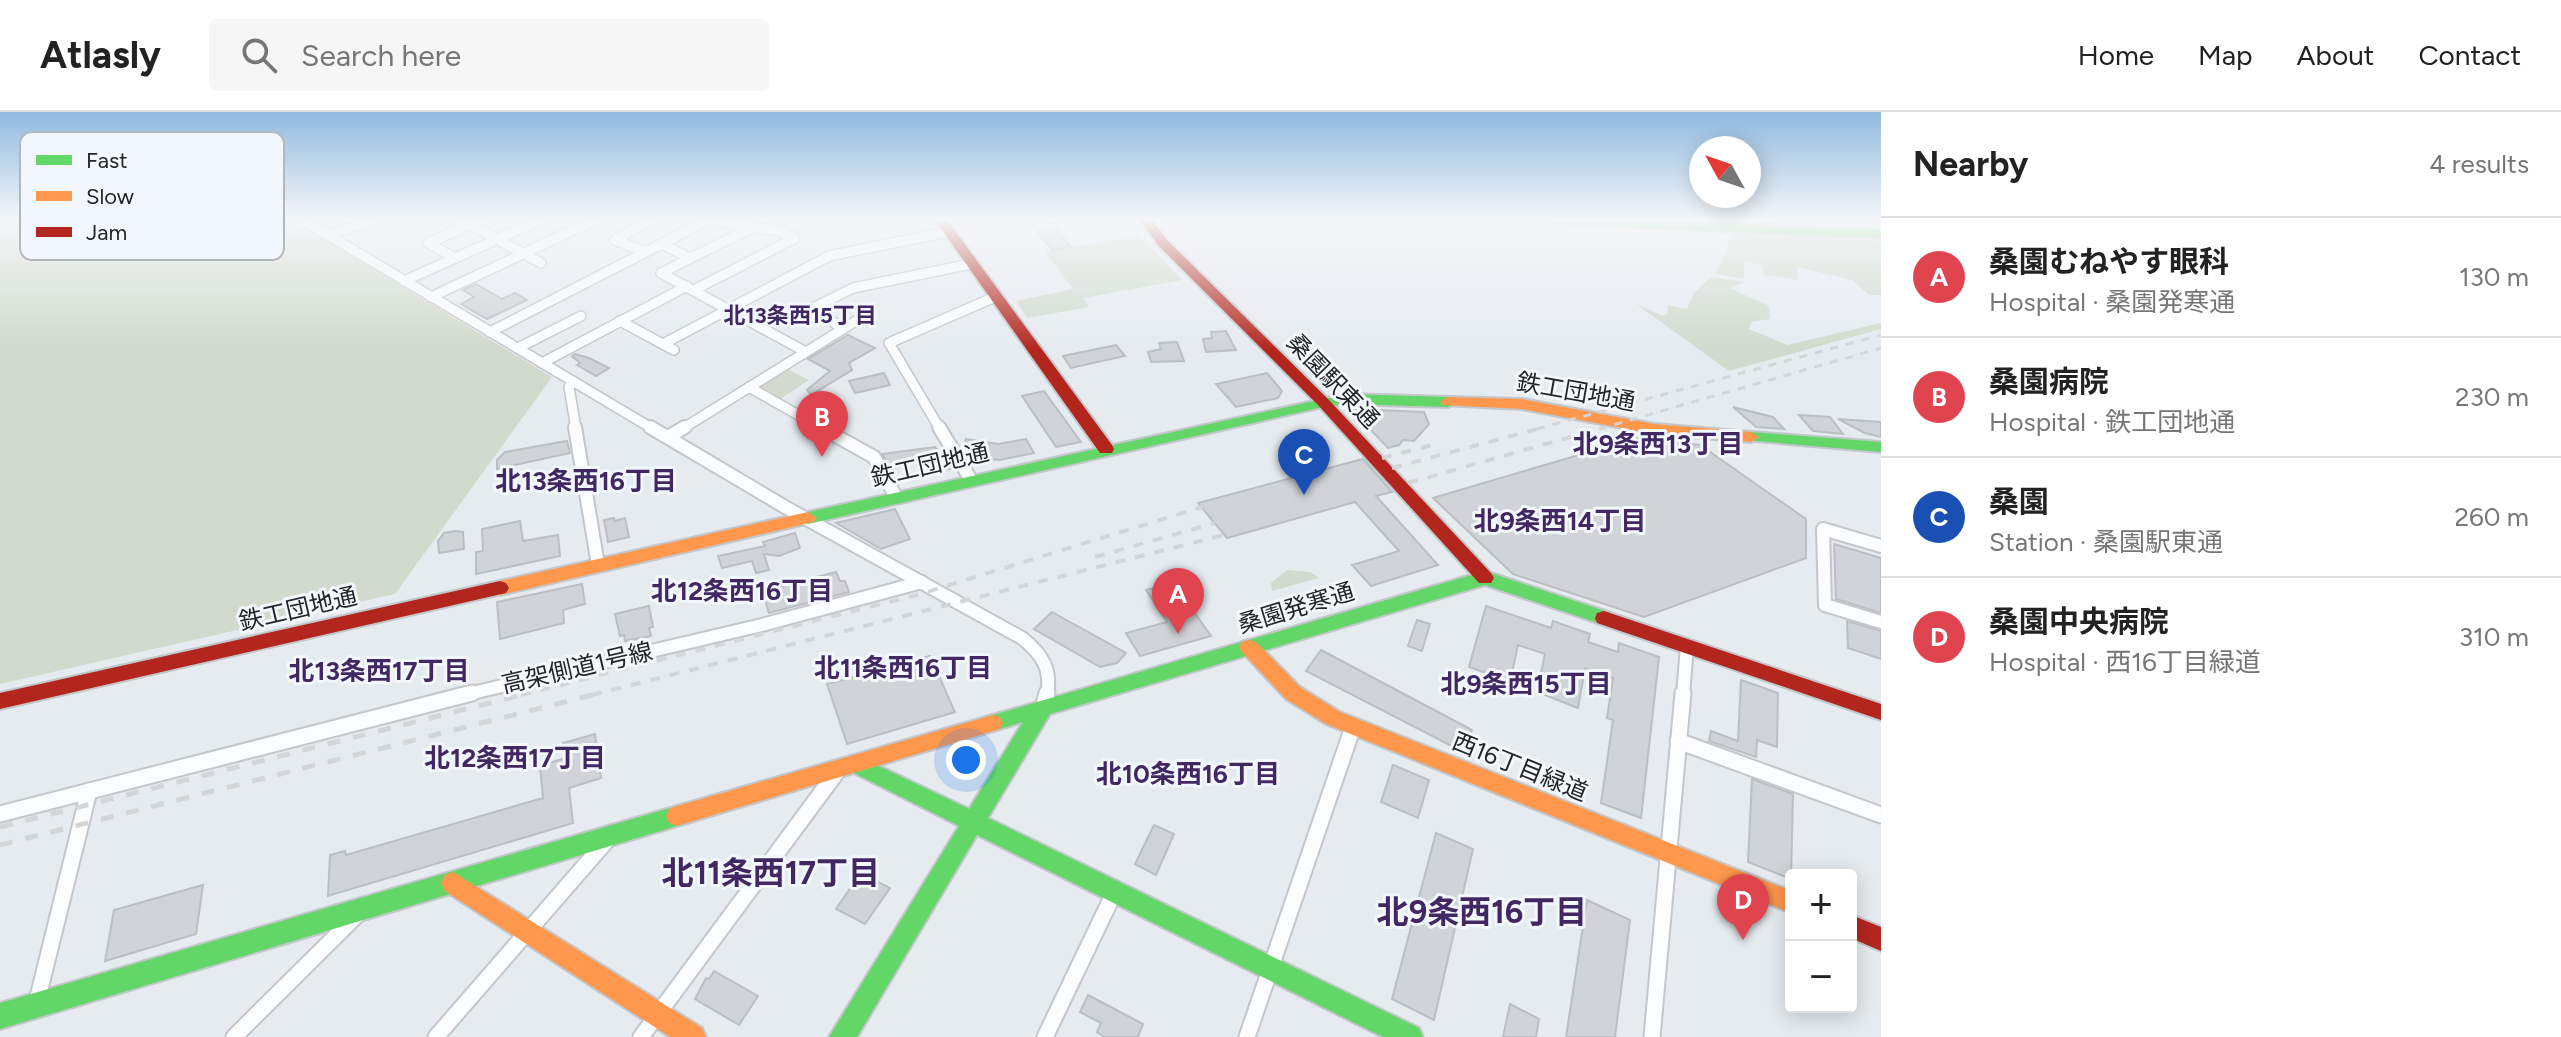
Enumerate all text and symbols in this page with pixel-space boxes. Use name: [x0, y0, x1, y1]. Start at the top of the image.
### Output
search box: [209, 19, 769, 91]
text: Atlasly: [40, 32, 161, 78]
icon: search: [237, 33, 281, 77]
text: Search here: [301, 37, 461, 74]
text: Home: [2078, 38, 2154, 72]
text: Map: [2198, 38, 2253, 72]
text: About: [2297, 38, 2374, 72]
text: Contact: [2418, 38, 2521, 72]
legend: [20, 132, 284, 260]
north arrow: [1689, 136, 1761, 208]
text: Nearby: [1913, 144, 2028, 185]
text: Fast: [86, 147, 128, 174]
text: 4 results: [2429, 148, 2529, 180]
text: Slow: [86, 183, 135, 210]
text: Jam: [86, 219, 127, 246]
text: 桑園むねやす眼科: [1989, 243, 2229, 280]
text: A: [1930, 261, 1948, 293]
text: 130 m: [2459, 261, 2529, 293]
text: Hospital · 桑園発寒通: [1989, 286, 2235, 318]
district label: 北13条西15丁目: [723, 302, 877, 329]
street label: 桑園駅東通: [1281, 327, 1385, 434]
text: 桑園病院: [1989, 363, 2109, 400]
street label: 鉄工団地通: [1514, 367, 1638, 416]
text: B: [1931, 381, 1947, 413]
text: 230 m: [2455, 381, 2529, 413]
pin: B: [796, 391, 848, 457]
text: Hospital · 鉄工団地通: [1989, 406, 2235, 438]
district label: 北9条西13丁目: [1573, 428, 1743, 460]
pin: C: [1278, 429, 1330, 495]
street label: 鉄工団地通: [868, 437, 992, 492]
district label: 北13条西16丁目: [495, 465, 677, 497]
text: 桑園: [1989, 483, 2049, 520]
text: C: [1930, 501, 1948, 533]
text: 260 m: [2455, 501, 2529, 533]
district label: 北9条西14丁目: [1474, 505, 1646, 537]
text: Station · 桑園駅東通: [1989, 526, 2223, 558]
pin: A: [1152, 568, 1204, 634]
district label: 北12条西16丁目: [651, 575, 833, 607]
street label: 桑園発寒通: [1234, 576, 1357, 639]
street label: 鉄工団地通: [236, 581, 360, 636]
text: 桑園中央病院: [1989, 603, 2169, 640]
text: D: [1930, 621, 1948, 653]
text: 310 m: [2459, 621, 2529, 653]
street label: 高架側道1号線: [499, 636, 655, 699]
text: Hospital · 西16丁目緑道: [1989, 646, 2261, 678]
district label: 北11条西16丁目: [814, 652, 992, 684]
district label: 北13条西17丁目: [289, 655, 469, 687]
district label: 北9条西15丁目: [1440, 668, 1612, 700]
street label: 西16丁目緑道: [1448, 726, 1592, 807]
your location: [946, 740, 986, 780]
district label: 北12条西17丁目: [424, 742, 606, 774]
district label: 北10条西16丁目: [1096, 758, 1280, 790]
district label: 北11条西17丁目: [662, 854, 880, 892]
map controls: [1785, 869, 1857, 1013]
button: +: [1785, 869, 1857, 941]
pin: D: [1717, 874, 1769, 940]
district label: 北9条西16丁目: [1377, 893, 1587, 931]
button: −: [1785, 941, 1857, 1013]

